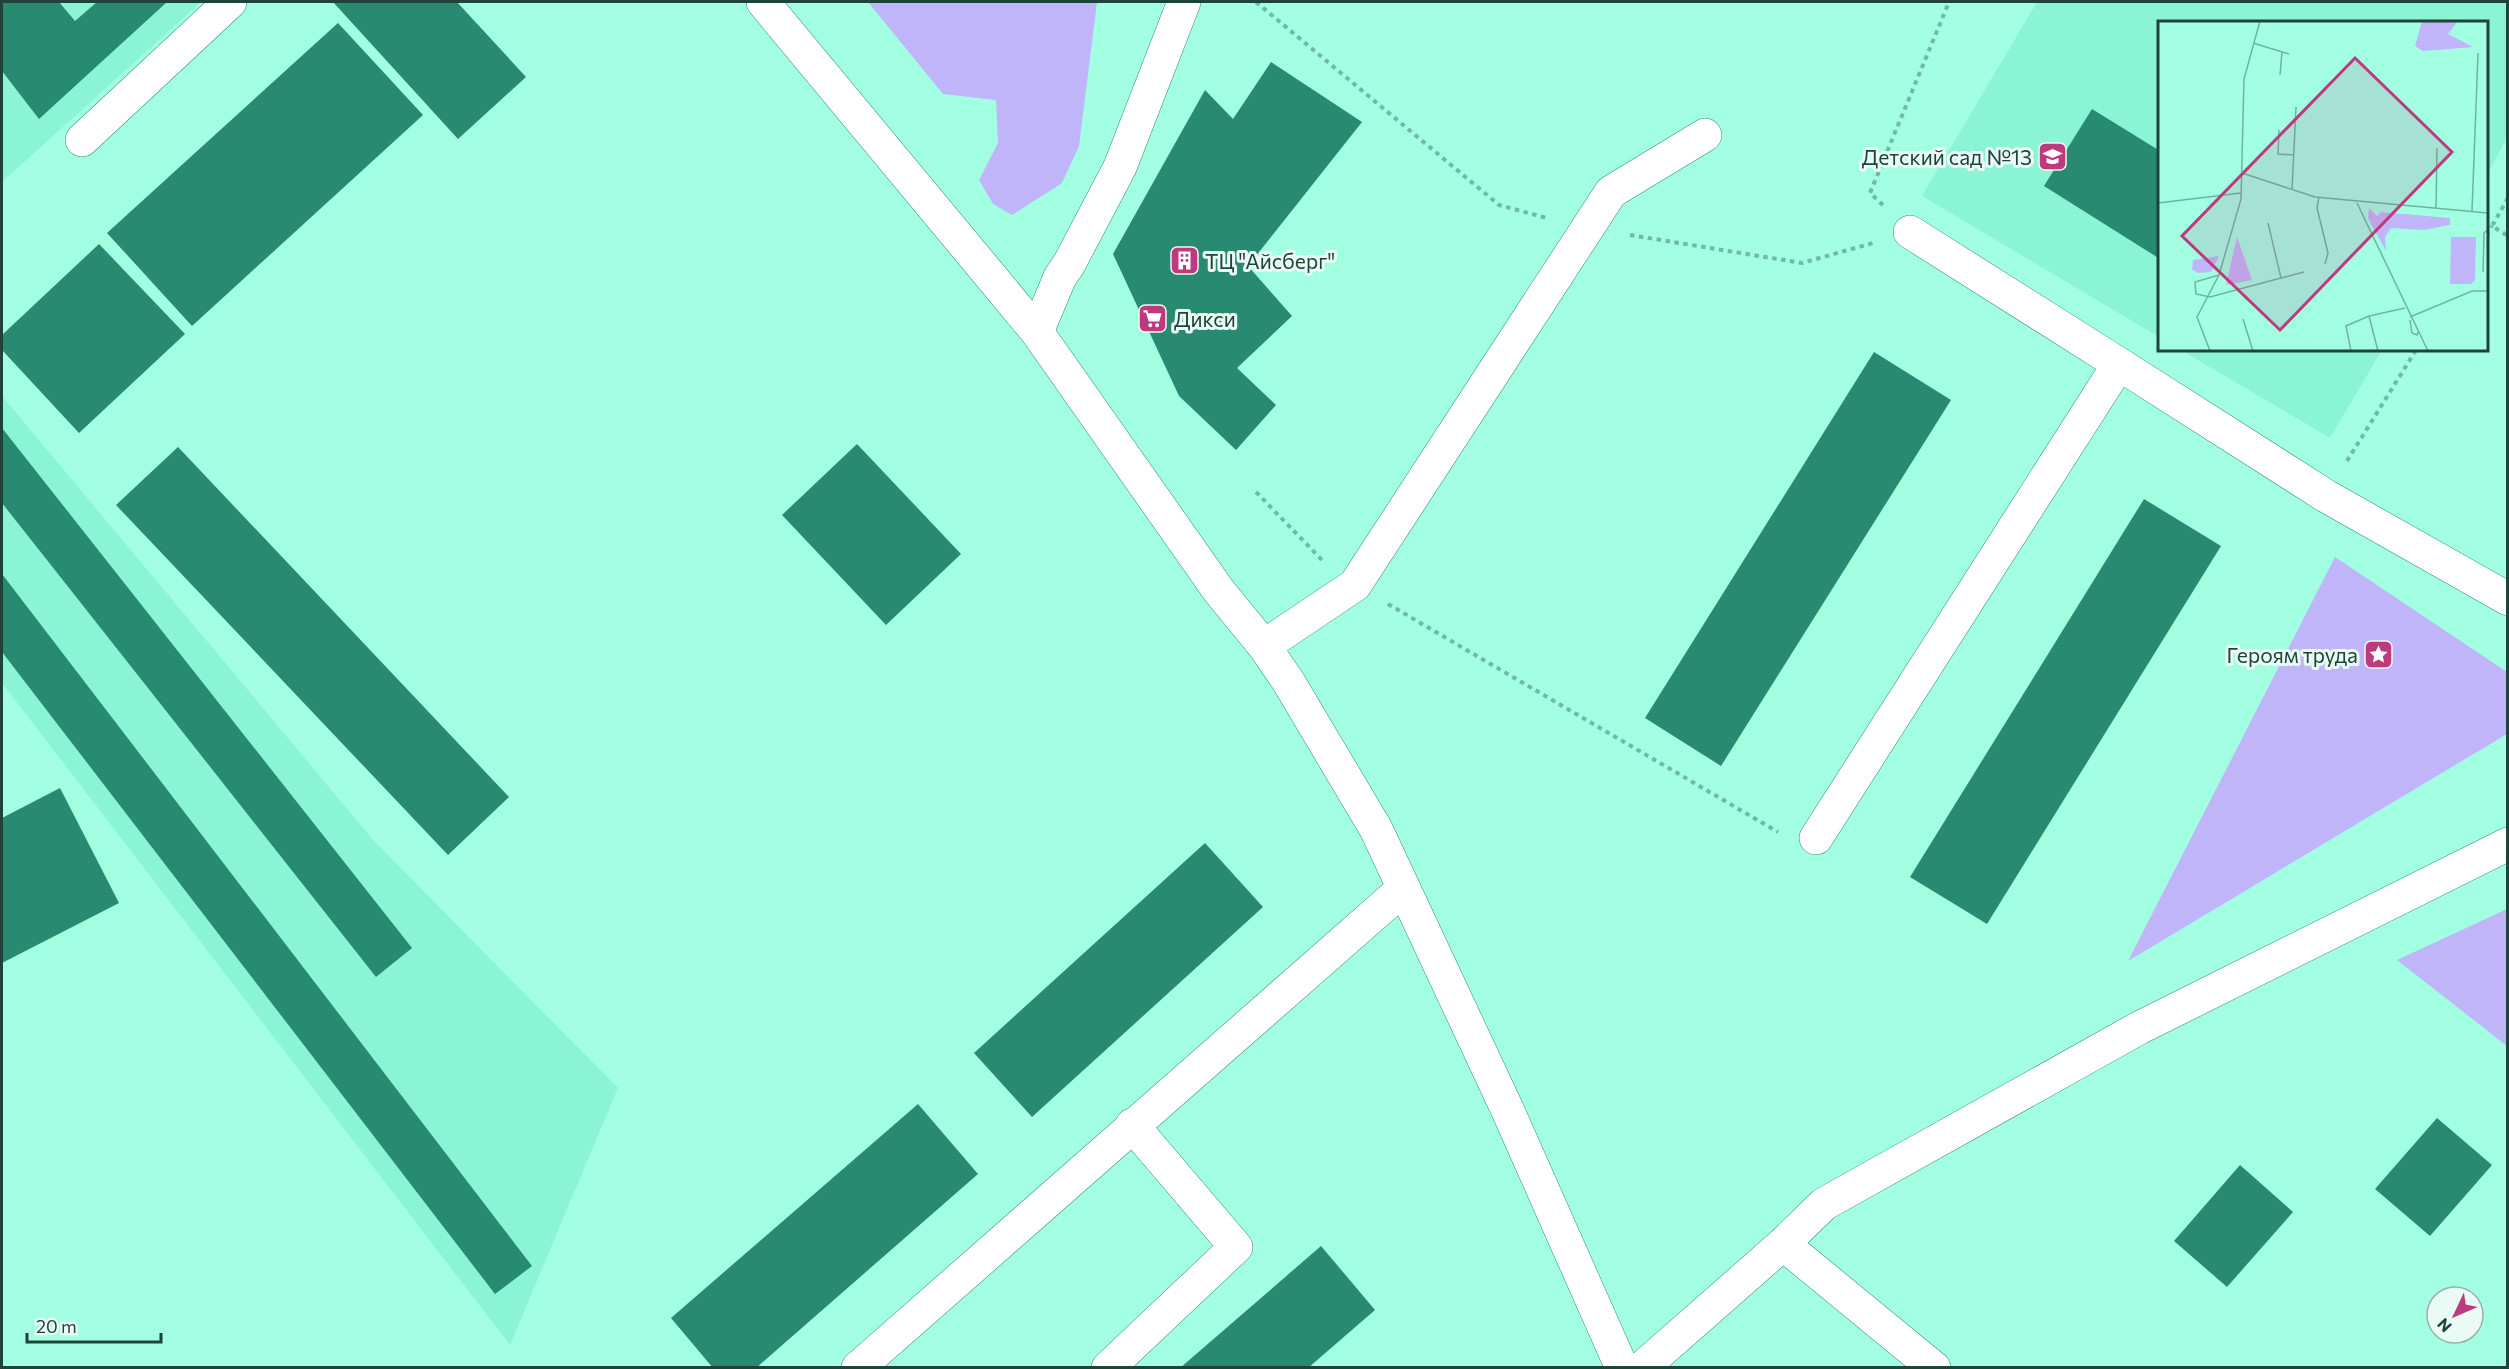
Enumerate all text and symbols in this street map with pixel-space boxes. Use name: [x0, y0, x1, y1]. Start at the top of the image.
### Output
inset map: [2158, 21, 2488, 351]
school or university icon: Детский сад №13: [2037, 140, 2069, 172]
place label: Детский сад №13: [1862, 144, 2032, 169]
building icon: ТЦ "Айсберг": [1168, 244, 1200, 276]
place label: ТЦ "Айсберг": [1205, 248, 1335, 273]
supermarket icon: Дикси: [1137, 302, 1169, 334]
place label: Дикси: [1174, 306, 1236, 331]
place icon: Героям труда: [2363, 638, 2395, 670]
place label: Героям труда: [2227, 642, 2358, 667]
north arrow: [2425, 1285, 2485, 1345]
scale bar: [27, 1306, 160, 1344]
text: 20 m: [36, 1315, 77, 1337]
text: N: [2433, 1315, 2455, 1337]

